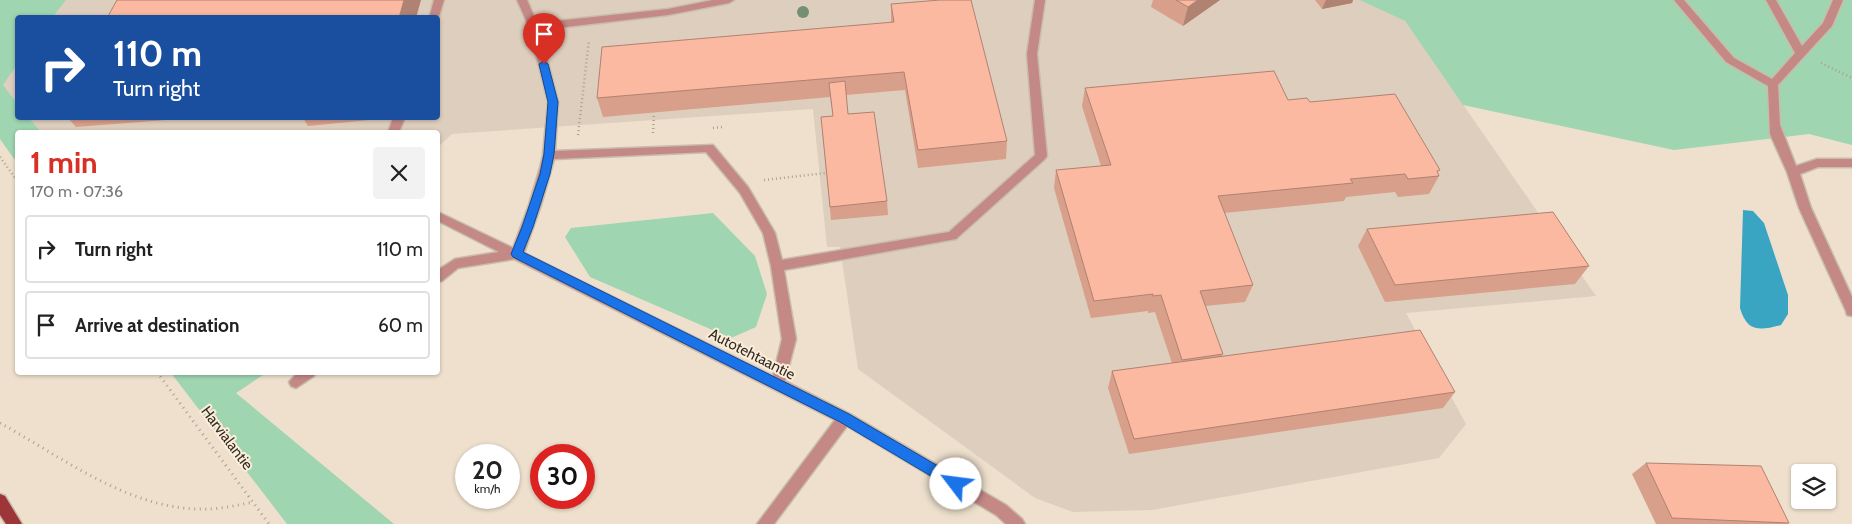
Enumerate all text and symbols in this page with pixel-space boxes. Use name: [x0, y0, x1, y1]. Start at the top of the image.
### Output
pin: [523, 13, 565, 64]
icon: arrive: [530, 20, 558, 48]
text: 110 m: [113, 32, 202, 75]
icon: right: [30, 35, 95, 100]
text: Turn right: [113, 75, 200, 102]
text: 1 min: [30, 144, 98, 181]
button: close: [373, 147, 425, 199]
text: 170 m · 07:36: [30, 182, 123, 201]
icon: right: [32, 235, 60, 263]
text: Turn right: [75, 238, 153, 261]
text: 110 m: [376, 238, 423, 261]
icon: arrive: [32, 311, 60, 339]
text: Arrive at destination: [75, 314, 239, 337]
text: 60 m: [378, 314, 423, 337]
street label: Autotehtaantie: [706, 325, 798, 384]
street label: Harvialantie: [197, 403, 257, 474]
speed limit sign: 30: [530, 444, 595, 509]
text: 20: [472, 455, 503, 485]
position arrow: [929, 457, 981, 509]
map controls: [1791, 464, 1836, 509]
button: layers: [1791, 464, 1836, 509]
text: km/h: [474, 481, 501, 496]

